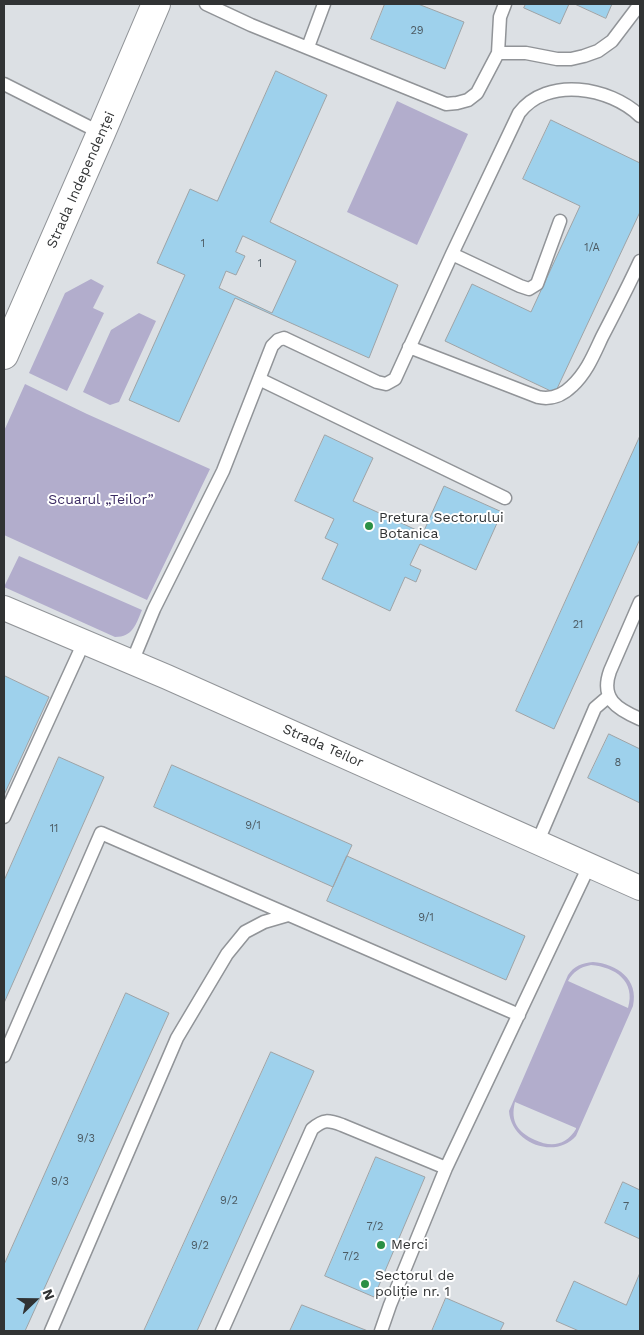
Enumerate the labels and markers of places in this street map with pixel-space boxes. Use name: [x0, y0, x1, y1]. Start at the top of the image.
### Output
place label: Pretura Sectorului Botanica: [379, 510, 504, 542]
marker: Pretura Sectorului Botanica: [363, 520, 375, 532]
place label: Merci: [391, 1237, 428, 1253]
marker: Merci: [375, 1239, 387, 1251]
place label: Sectorul de poliție nr. 1: [375, 1268, 454, 1300]
marker: Sectorul de poliție nr. 1: [359, 1278, 371, 1290]

